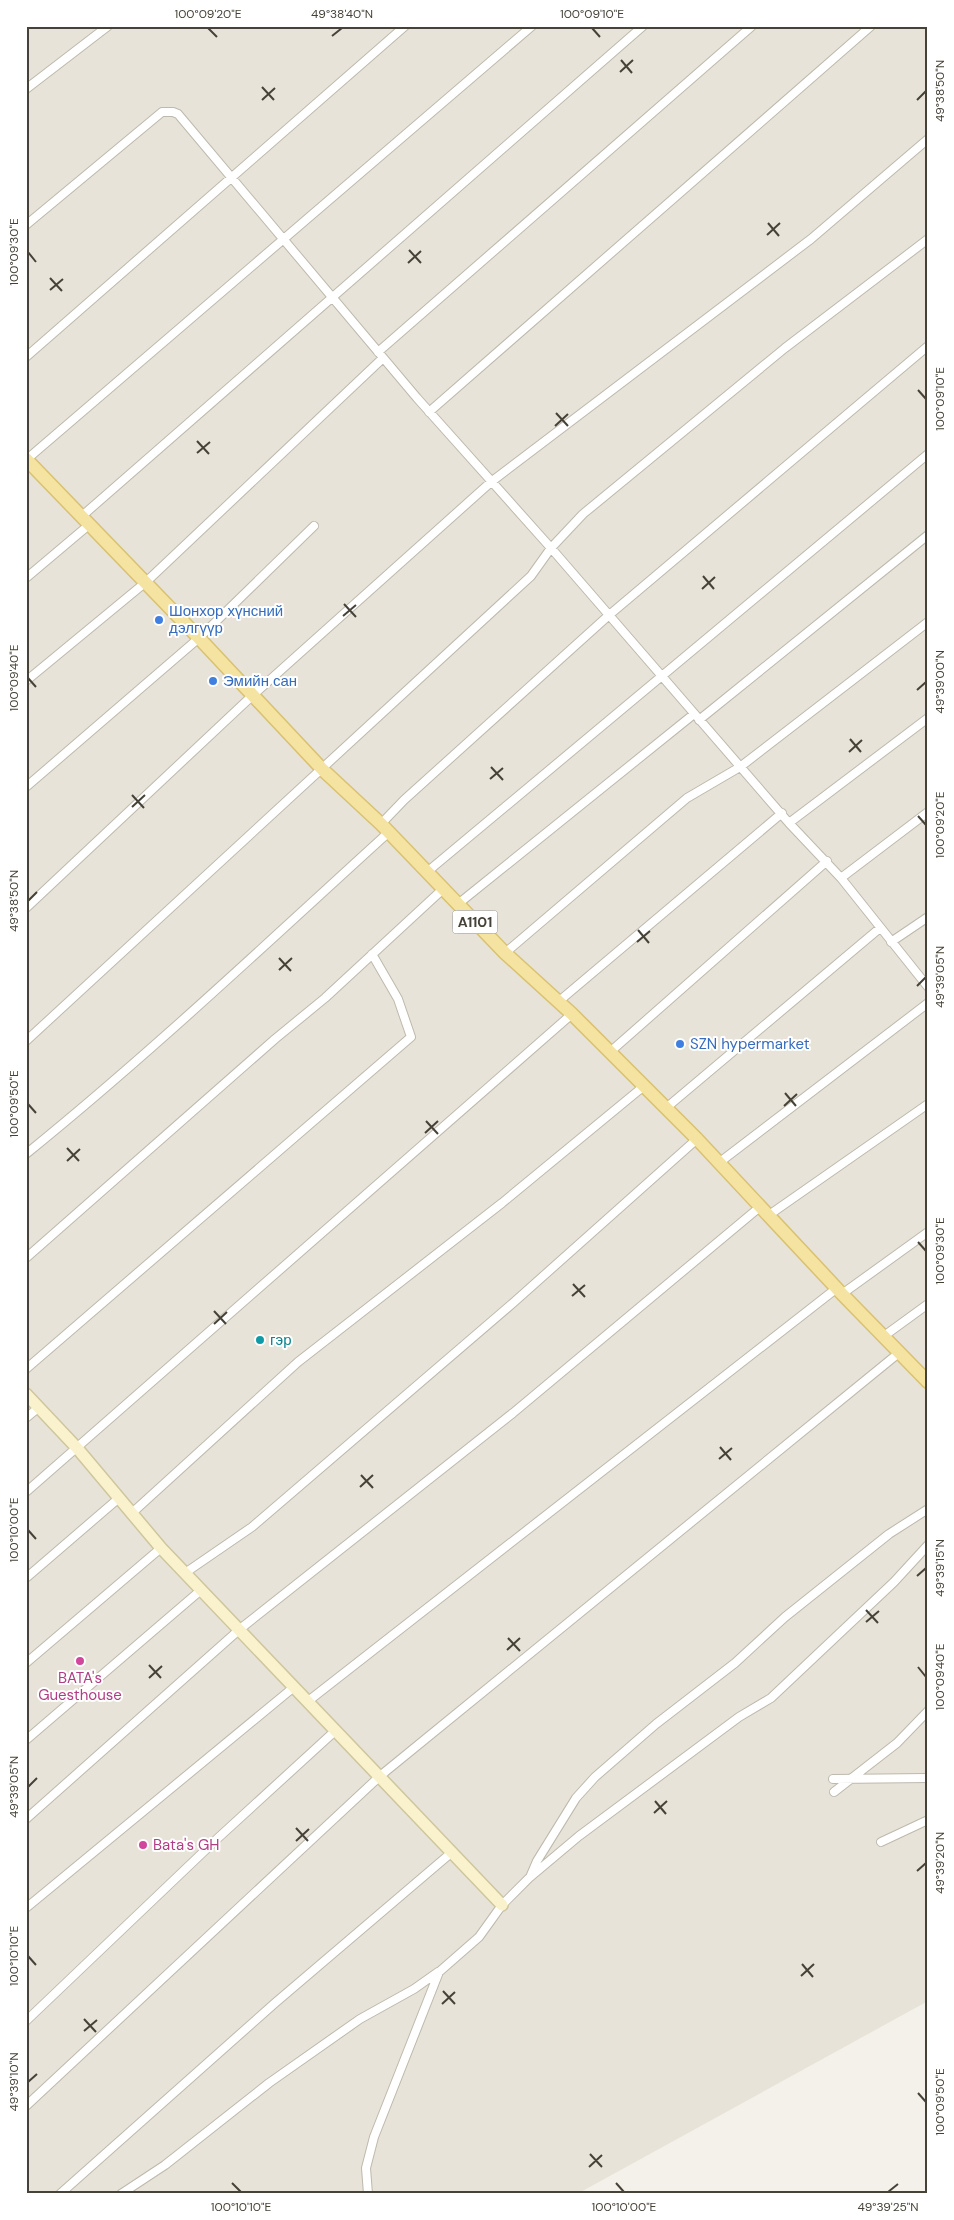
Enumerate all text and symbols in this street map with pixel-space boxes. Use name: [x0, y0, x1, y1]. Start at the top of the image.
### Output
text: 100°09'20"E: [174, 6, 242, 22]
text: 49°38'40"N: [311, 6, 373, 22]
text: 100°09'10"E: [560, 6, 624, 22]
text: 49°38'50"N: [932, 60, 948, 122]
text: 100°09'30"E: [6, 218, 22, 286]
text: 100°09'10"E: [932, 367, 948, 431]
place label: Шонхор хүнсний дэлгүүр: [169, 601, 283, 638]
marker: Шонхор хүнсний дэлгүүр: [153, 614, 165, 626]
text: 100°09'40"E: [6, 644, 22, 712]
text: 49°39'00"N: [932, 650, 948, 714]
place label: Эмийн сан: [223, 671, 297, 691]
marker: Эмийн сан: [207, 675, 219, 687]
text: 100°09'20"E: [932, 791, 948, 859]
text: 49°38'50"N: [6, 870, 22, 932]
road number: A1101: [452, 910, 498, 934]
text: 49°39'05"N: [932, 946, 948, 1008]
place label: SZN hypermarket: [690, 1034, 810, 1054]
marker: SZN hypermarket: [674, 1038, 686, 1050]
text: 100°09'50"E: [6, 1070, 22, 1138]
text: 100°09'30"E: [932, 1217, 948, 1285]
place label: гэр: [270, 1330, 291, 1350]
marker: гэр: [254, 1334, 266, 1346]
text: 100°10'00"E: [6, 1497, 22, 1562]
text: 49°39'15"N: [932, 1539, 948, 1597]
text: 100°09'40"E: [932, 1643, 948, 1711]
marker: BATA's Guesthouse: [74, 1655, 86, 1667]
place label: BATA's Guesthouse: [38, 1668, 122, 1705]
text: 49°39'05"N: [6, 1756, 22, 1818]
text: 49°39'20"N: [932, 1832, 948, 1894]
place label: Bata's GH: [153, 1835, 220, 1855]
marker: Bata's GH: [137, 1839, 149, 1851]
text: 100°10'10"E: [6, 1926, 22, 1986]
text: 49°39'10"N: [6, 2053, 22, 2111]
text: 100°09'50"E: [932, 2068, 948, 2136]
text: 100°10'10"E: [211, 2199, 271, 2215]
text: 100°10'00"E: [592, 2199, 657, 2215]
text: 49°39'25"N: [858, 2199, 918, 2215]

